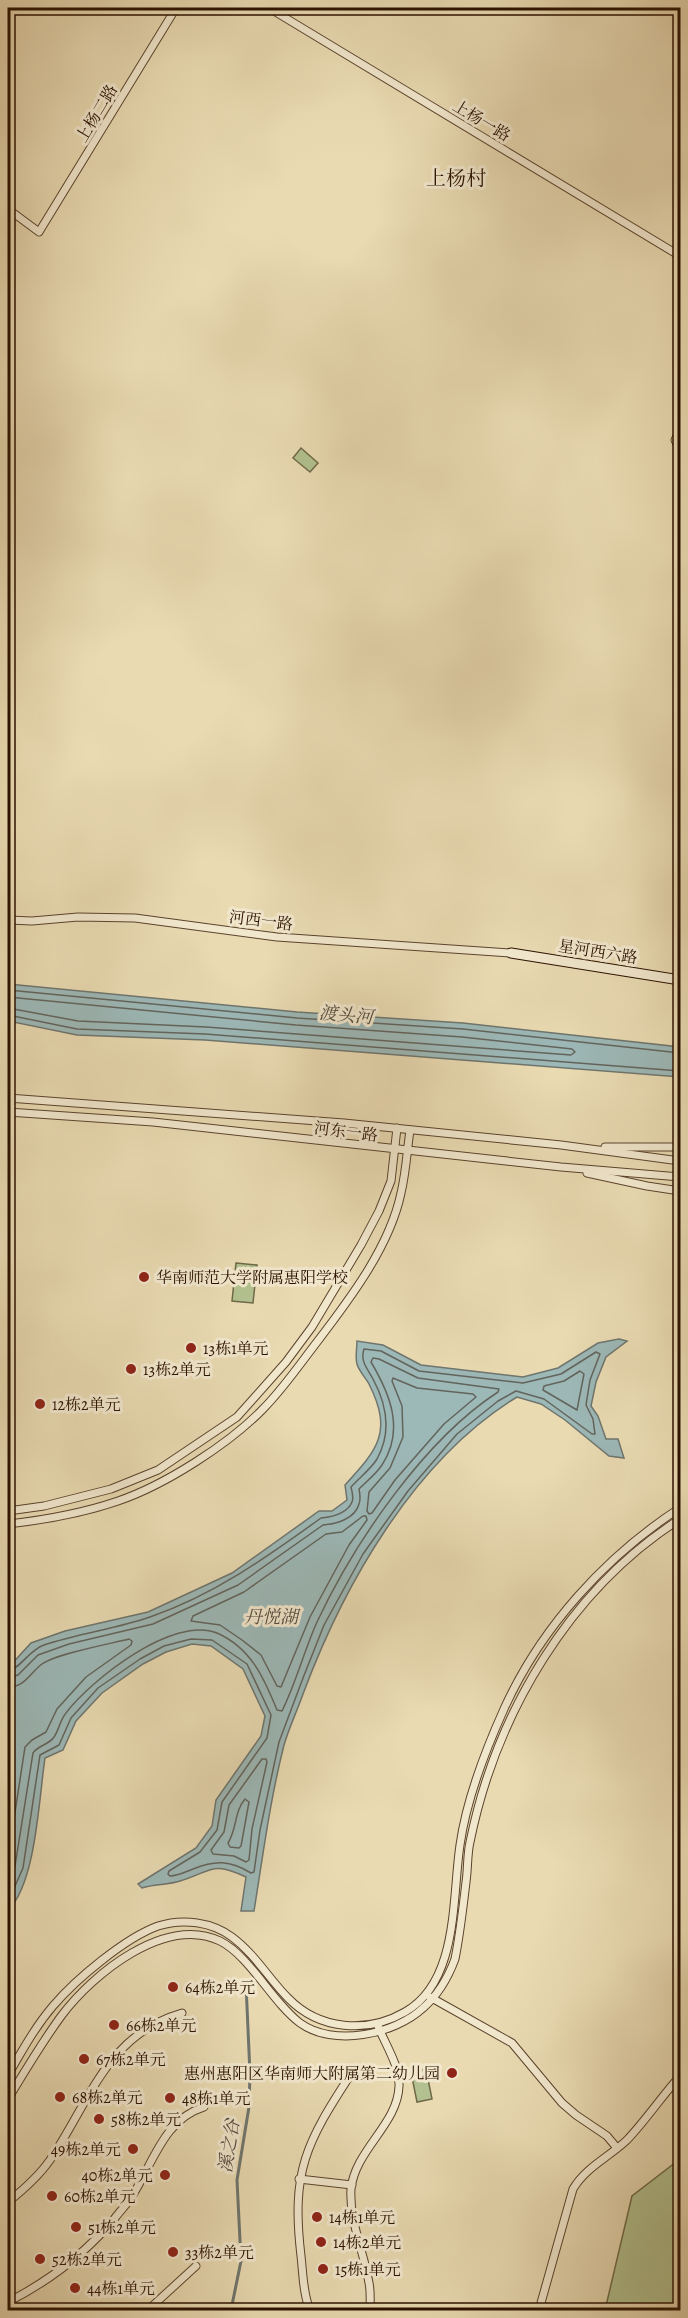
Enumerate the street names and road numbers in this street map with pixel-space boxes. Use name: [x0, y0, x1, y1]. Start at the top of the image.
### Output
street label: 上杨二路: [71, 80, 123, 147]
street label: 上杨一路: [448, 95, 515, 147]
street label: 河西一路: [228, 906, 294, 936]
street label: 星河西六路: [557, 935, 639, 969]
street label: 河东一路: [313, 1117, 379, 1147]

